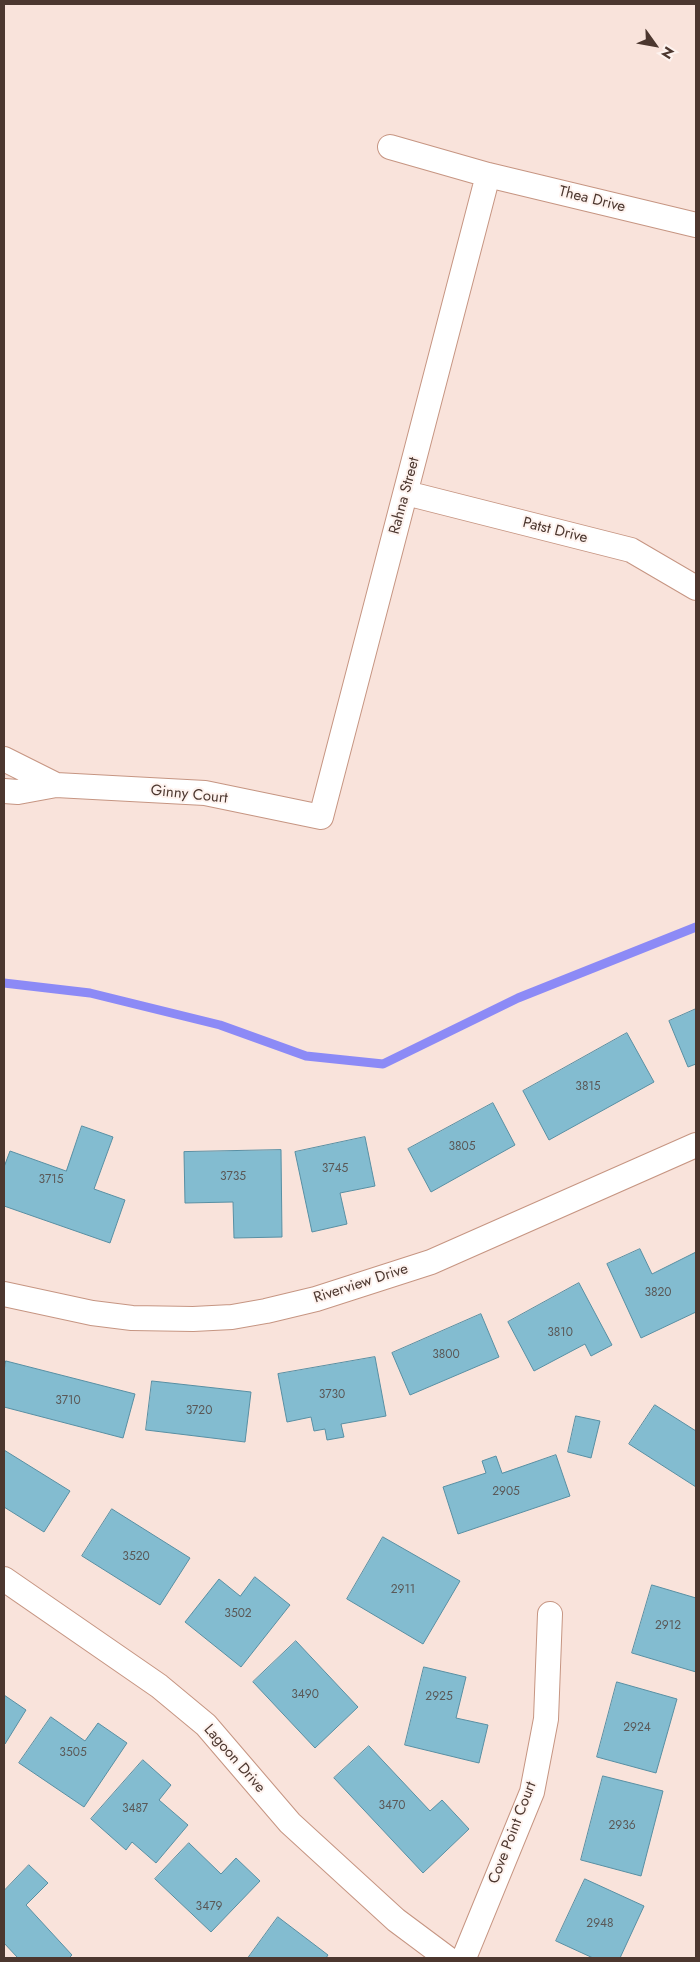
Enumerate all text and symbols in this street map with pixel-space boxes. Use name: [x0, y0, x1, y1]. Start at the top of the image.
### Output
north arrow: [630, 20, 680, 70]
text: N: [656, 43, 679, 63]
street label: Thea Drive: [557, 183, 627, 217]
street label: Rahna Street: [386, 456, 424, 536]
street label: Patst Drive: [521, 514, 589, 548]
street label: Ginny Court: [150, 782, 228, 808]
house number: 3815: [575, 1080, 601, 1094]
house number: 3805: [448, 1140, 476, 1154]
house number: 3745: [322, 1162, 348, 1176]
house number: 3735: [220, 1170, 246, 1184]
house number: 3715: [39, 1173, 63, 1187]
street label: Riverview Drive: [312, 1260, 410, 1308]
house number: 3820: [644, 1286, 672, 1300]
house number: 3810: [547, 1326, 573, 1340]
house number: 3800: [432, 1348, 460, 1362]
house number: 3730: [319, 1388, 345, 1402]
house number: 3710: [55, 1394, 81, 1408]
house number: 3720: [186, 1404, 212, 1418]
house number: 2905: [492, 1485, 520, 1499]
house number: 3520: [122, 1550, 150, 1564]
house number: 2911: [391, 1583, 415, 1597]
house number: 3502: [224, 1607, 252, 1621]
house number: 2912: [655, 1619, 681, 1633]
house number: 3490: [291, 1688, 319, 1702]
house number: 2925: [425, 1690, 453, 1704]
street label: Lagoon Drive: [199, 1721, 269, 1797]
house number: 2924: [623, 1721, 651, 1735]
house number: 3505: [59, 1746, 87, 1760]
street label: Cove Point Court: [485, 1779, 541, 1887]
house number: 3470: [378, 1799, 406, 1813]
house number: 3487: [122, 1802, 148, 1816]
house number: 2936: [608, 1819, 636, 1833]
house number: 3479: [196, 1900, 222, 1914]
house number: 2948: [586, 1917, 614, 1931]

